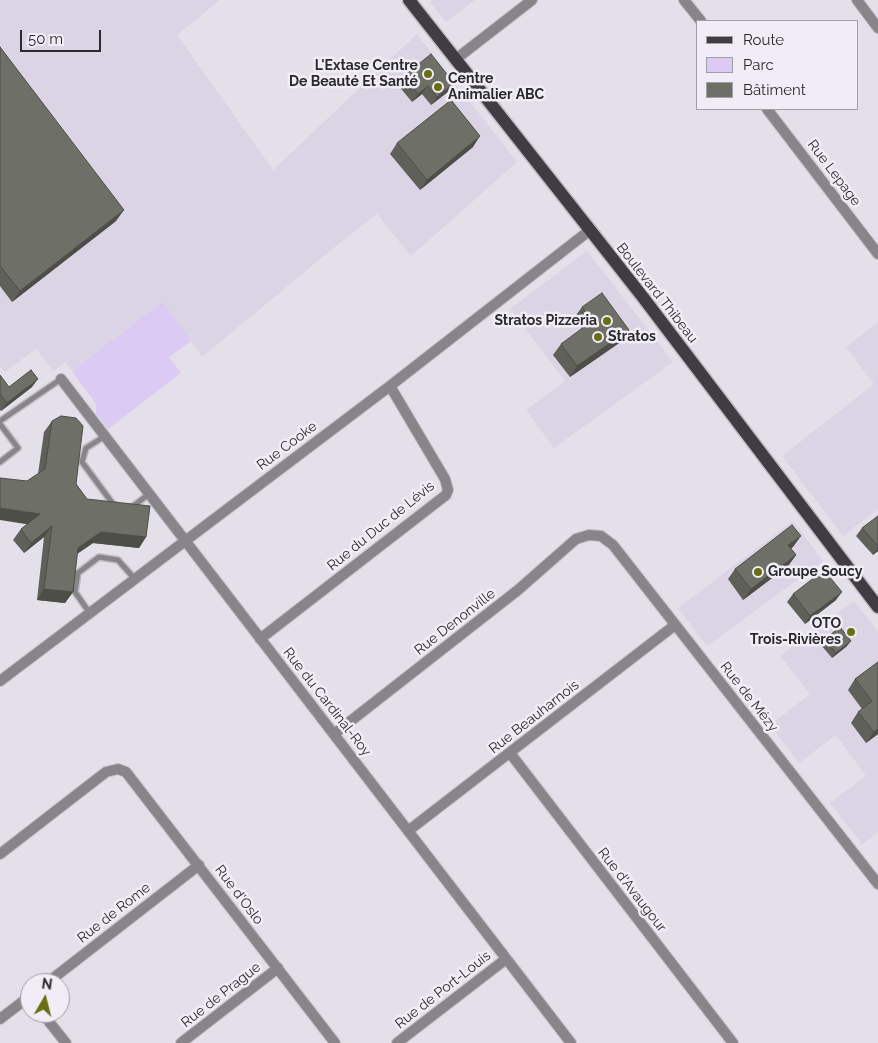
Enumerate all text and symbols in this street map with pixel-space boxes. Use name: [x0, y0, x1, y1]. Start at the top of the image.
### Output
scale bar: [22, 20, 104, 52]
legend: [696, 20, 858, 110]
text: 50 m: [28, 30, 63, 48]
text: Route: [743, 31, 784, 49]
text: Parc: [743, 56, 774, 74]
place label: L'Extase Centre De Beauté Et Santé: [289, 58, 418, 90]
marker: L'Extase Centre De Beauté Et Santé: [422, 68, 434, 80]
place label: Centre Animalier ABC: [448, 71, 544, 104]
marker: Centre Animalier ABC: [432, 81, 444, 93]
text: Bâtiment: [743, 81, 806, 99]
street label: Rue Lepage: [804, 137, 864, 209]
street label: Boulevard Thibeau: [613, 240, 701, 346]
place label: Stratos Pizzeria: [494, 313, 597, 329]
marker: Stratos Pizzeria: [601, 315, 613, 327]
place label: Stratos: [608, 329, 656, 345]
marker: Stratos: [592, 331, 604, 343]
street label: Rue Cooke: [254, 418, 320, 474]
street label: Rue du Duc de Lévis: [324, 478, 438, 574]
place label: Groupe Soucy: [768, 564, 862, 580]
marker: Groupe Soucy: [752, 566, 764, 578]
street label: Rue Denonville: [411, 585, 499, 659]
place label: OTO Trois-Rivières: [750, 616, 841, 648]
marker: OTO Trois-Rivières: [845, 626, 857, 638]
street label: Rue du Cardinal-Roy: [279, 644, 375, 760]
street label: Rue de Mézy: [716, 659, 782, 735]
street label: Rue Beauharnois: [486, 677, 582, 757]
street label: Rue d'Avaugour: [594, 845, 670, 935]
street label: Rue d'Oslo: [211, 862, 267, 928]
street label: Rue de Rome: [74, 879, 154, 947]
street label: Rue de Port-Louis: [392, 948, 494, 1032]
street label: Rue de Prague: [178, 959, 264, 1031]
north arrow: [20, 973, 70, 1023]
text: N: [41, 975, 53, 993]

